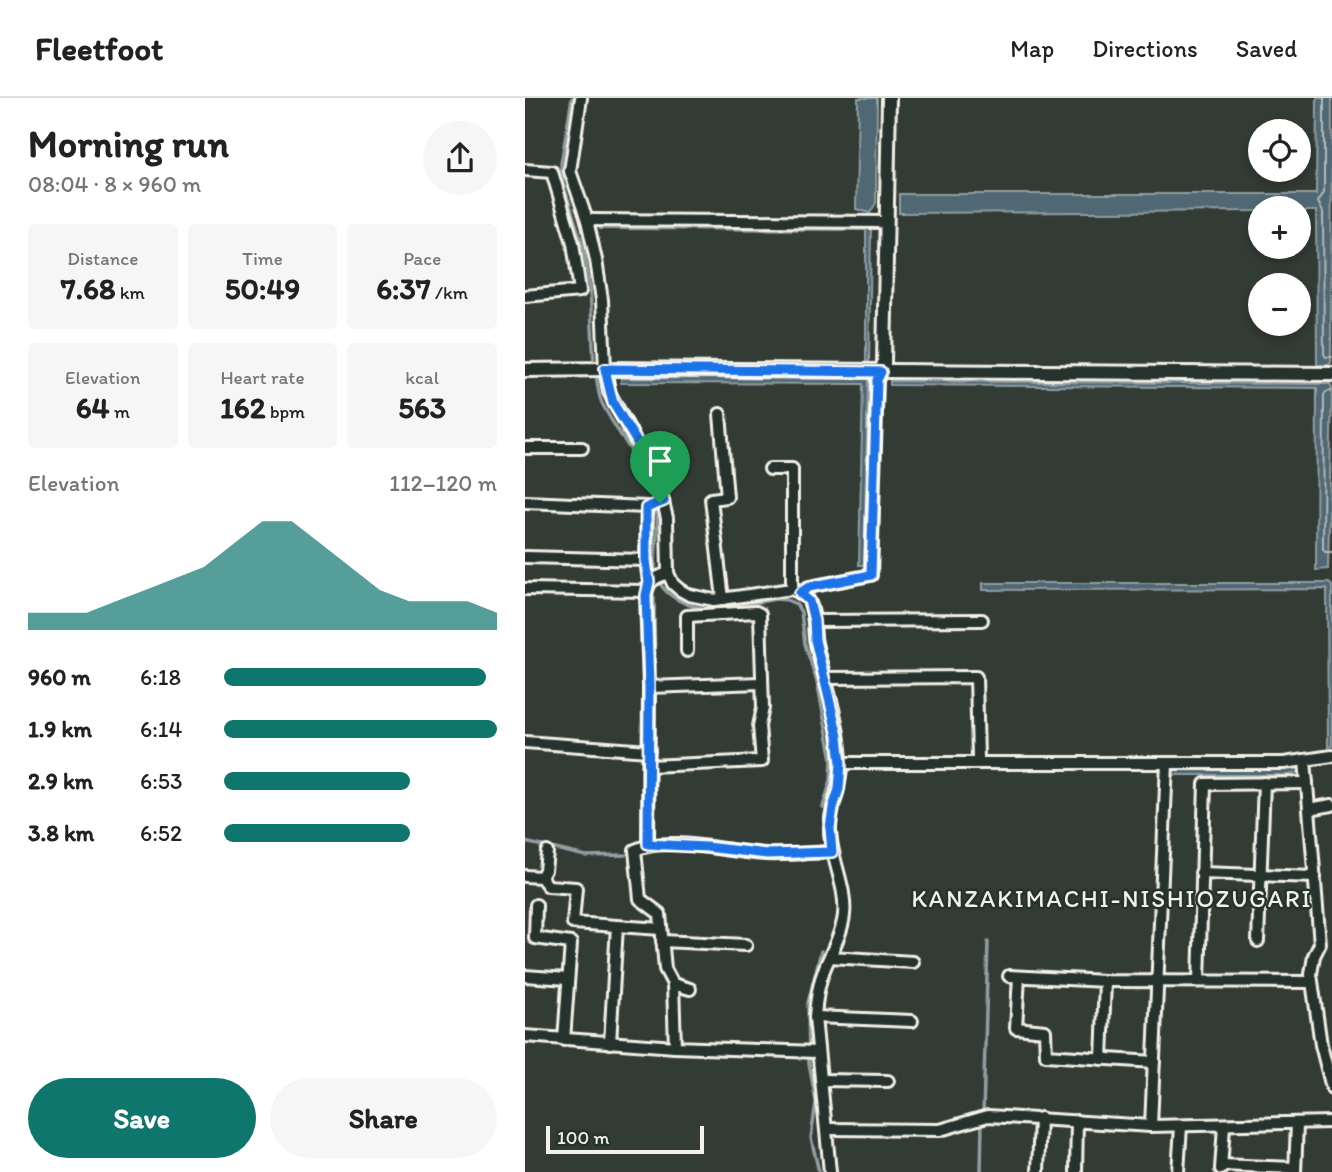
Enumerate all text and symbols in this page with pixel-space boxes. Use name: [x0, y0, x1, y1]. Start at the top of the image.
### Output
text: Fleetfoot: [35, 29, 163, 68]
text: Map: [1010, 34, 1054, 63]
text: Directions: [1092, 34, 1198, 63]
text: Saved: [1236, 34, 1297, 63]
map controls: [1248, 119, 1311, 336]
button: locate: [1248, 119, 1311, 182]
text: Morning run: [28, 121, 229, 167]
button: share: [423, 121, 497, 195]
text: 08:04 · 8 × 960 m: [28, 170, 201, 198]
button: +: [1248, 196, 1311, 259]
text: Distance: [67, 247, 138, 270]
text: Time: [242, 247, 283, 270]
text: Pace: [403, 247, 441, 270]
text: 7.68: [61, 270, 115, 307]
text: 50:49: [225, 270, 300, 307]
text: 6:37: [376, 270, 431, 307]
button: −: [1248, 273, 1311, 336]
text: km: [115, 281, 145, 304]
text: /km: [431, 281, 468, 304]
text: Elevation: [65, 366, 141, 389]
text: Heart rate: [220, 366, 305, 389]
text: kcal: [405, 366, 439, 389]
text: 64: [76, 389, 110, 426]
text: 162: [220, 389, 266, 426]
text: 563: [398, 389, 446, 426]
text: m: [110, 400, 130, 423]
text: bpm: [266, 400, 305, 423]
pin: [630, 431, 690, 503]
icon: arrive: [641, 442, 679, 480]
text: Elevation: [28, 469, 119, 497]
text: 112–120 m: [389, 469, 497, 497]
text: 960 m: [28, 663, 91, 691]
text: 6:18: [140, 663, 181, 691]
text: 1.9 km: [28, 715, 92, 743]
text: 6:14: [140, 715, 182, 743]
text: 2.9 km: [28, 767, 93, 795]
text: 6:53: [140, 767, 182, 795]
text: 3.8 km: [28, 819, 94, 847]
text: 6:52: [140, 819, 182, 847]
district label: KANZAKIMACHI-NISHIOZUGARI: [911, 884, 1313, 913]
button: Save: [28, 1078, 256, 1158]
button: Share: [270, 1078, 497, 1158]
scale bar: [546, 1123, 703, 1155]
text: 100 m: [557, 1126, 609, 1149]

